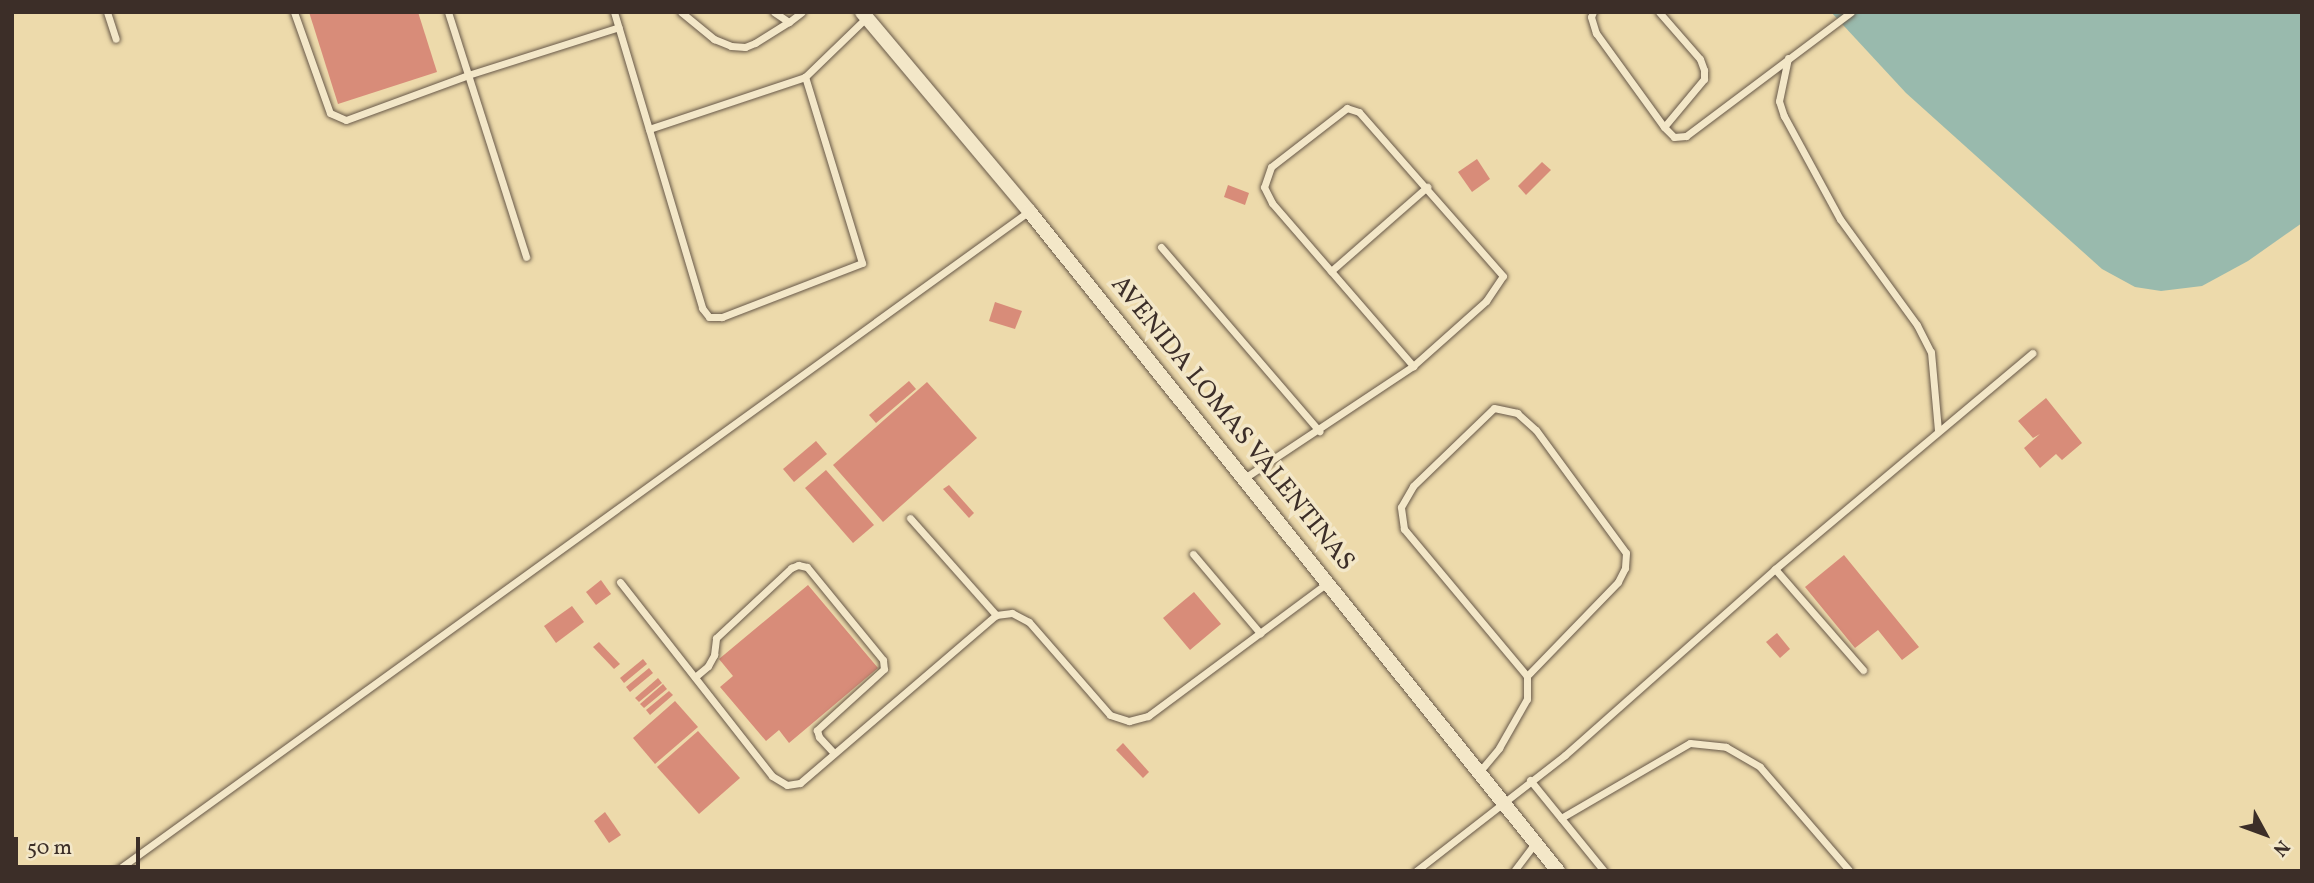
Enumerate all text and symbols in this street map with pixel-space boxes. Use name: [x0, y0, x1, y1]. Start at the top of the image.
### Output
street label: AVENIDA LOMAS VALENTINAS: [1103, 270, 1361, 578]
north arrow: [2230, 799, 2300, 869]
scale bar: [18, 824, 144, 868]
text: 50 m: [27, 834, 72, 863]
text: N: [2267, 834, 2295, 862]

